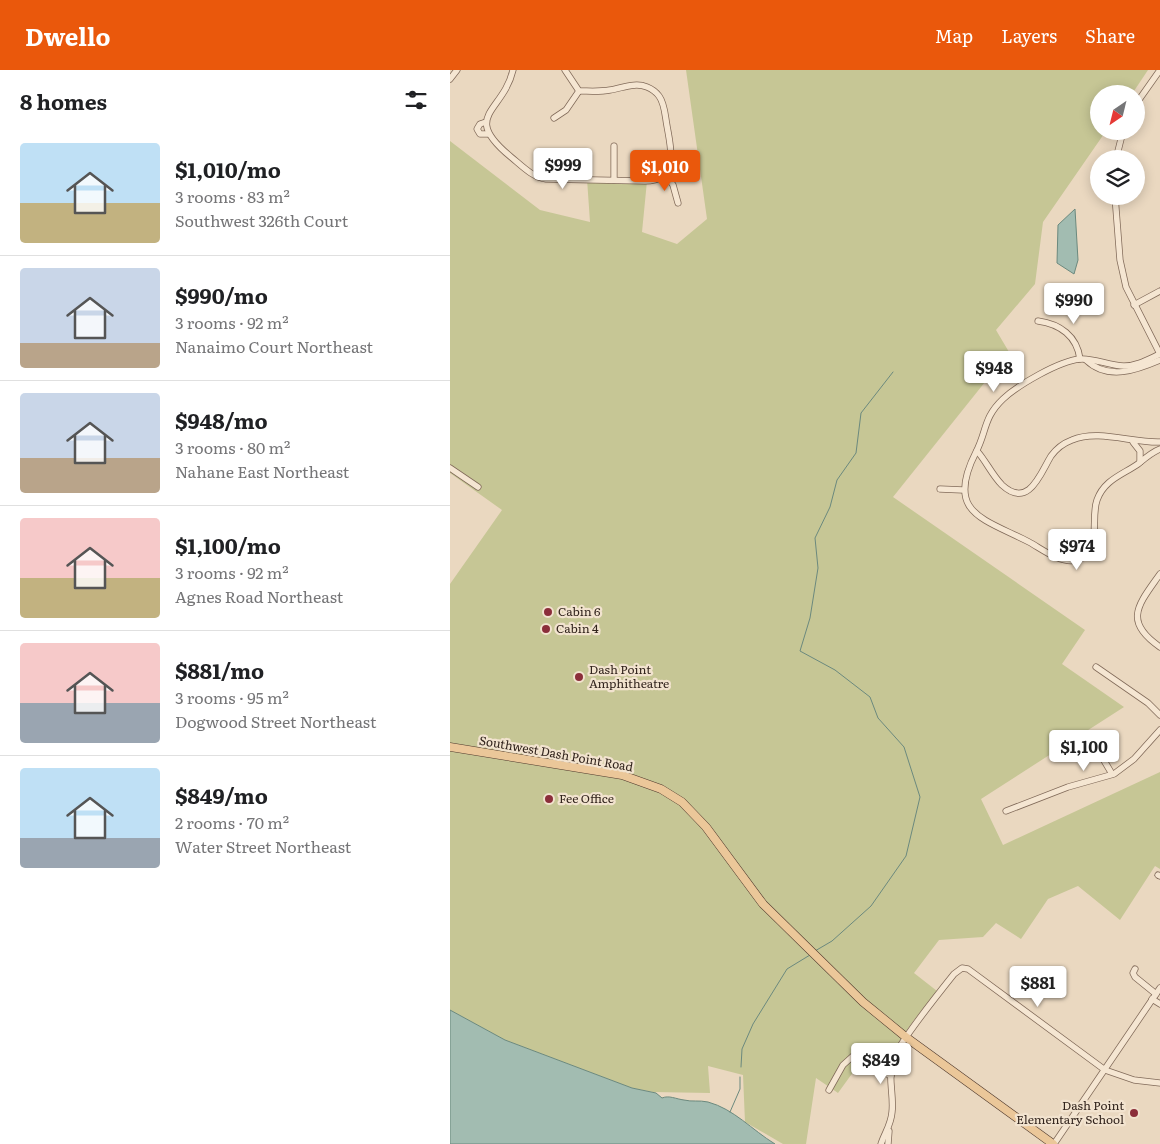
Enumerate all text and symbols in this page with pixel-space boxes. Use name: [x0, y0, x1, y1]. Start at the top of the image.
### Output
text: Dwello: [25, 18, 110, 53]
text: Map: [935, 22, 973, 49]
text: Layers: [1001, 22, 1057, 49]
text: Share: [1085, 22, 1135, 49]
text: 8 homes: [20, 85, 107, 116]
north arrow: [1090, 85, 1145, 140]
map controls: [1090, 85, 1145, 205]
icon: filters: [402, 86, 430, 114]
pin: $999: [533, 148, 593, 190]
pin: $1,010: [624, 150, 706, 192]
button: layers: [1090, 150, 1145, 205]
text: $999: [544, 152, 582, 176]
text: $1,010/mo: [175, 153, 281, 184]
text: $1,010: [641, 154, 689, 178]
icon: home: [60, 163, 120, 223]
text: 3 rooms · 83 m²: [175, 184, 290, 208]
text: Southwest 326th Court: [175, 208, 348, 232]
text: $990/mo: [175, 279, 268, 310]
pin: $990: [1044, 282, 1104, 325]
text: $990: [1055, 287, 1093, 311]
icon: home: [60, 288, 120, 348]
text: 3 rooms · 92 m²: [175, 310, 289, 334]
text: Nanaimo Court Northeast: [175, 334, 373, 358]
pin: $948: [964, 350, 1024, 393]
text: $948: [975, 355, 1013, 379]
text: $948/mo: [175, 404, 268, 435]
icon: home: [60, 413, 120, 473]
text: 3 rooms · 80 m²: [175, 435, 290, 459]
text: Nahane East Northeast: [175, 459, 349, 483]
pin: $974: [1047, 528, 1107, 571]
text: $1,100/mo: [175, 529, 281, 560]
text: $974: [1059, 533, 1095, 557]
icon: home: [60, 538, 120, 598]
text: 3 rooms · 92 m²: [175, 560, 289, 584]
text: Agnes Road Northeast: [175, 584, 343, 608]
place label: Cabin 6: [558, 602, 601, 620]
marker: Cabin 6: [542, 606, 554, 618]
place label: Cabin 4: [556, 619, 599, 637]
marker: Cabin 4: [540, 623, 552, 635]
text: $881/mo: [175, 654, 264, 685]
place label: Dash Point Amphitheatre: [589, 660, 669, 692]
icon: home: [60, 663, 120, 723]
marker: Dash Point Amphitheatre: [573, 671, 585, 683]
text: 3 rooms · 95 m²: [175, 685, 289, 709]
text: Dogwood Street Northeast: [175, 709, 376, 733]
pin: $1,100: [1043, 730, 1125, 772]
street label: Southwest Dash Point Road: [478, 731, 635, 776]
text: $1,100: [1060, 734, 1108, 758]
text: $849/mo: [175, 779, 268, 810]
icon: home: [60, 788, 120, 848]
place label: Fee Office: [559, 789, 614, 807]
marker: Fee Office: [543, 793, 555, 805]
text: 2 rooms · 70 m²: [175, 810, 289, 834]
text: Water Street Northeast: [175, 834, 351, 858]
pin: $881: [1008, 966, 1068, 1008]
text: $881: [1021, 970, 1056, 994]
pin: $849: [851, 1042, 911, 1085]
text: $849: [862, 1047, 900, 1071]
place label: Dash Point Elementary School: [1016, 1096, 1124, 1128]
marker: Dash Point Elementary School: [1128, 1107, 1140, 1119]

